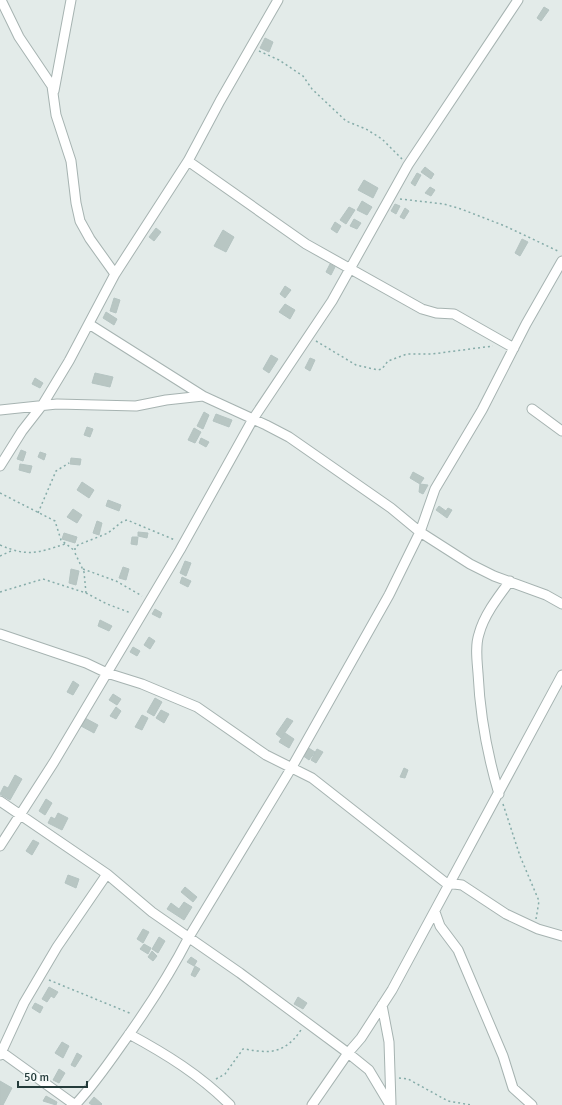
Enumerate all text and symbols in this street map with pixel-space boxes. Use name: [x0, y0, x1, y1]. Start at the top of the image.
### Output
scale bar: [18, 1063, 87, 1089]
text: 50 m: [24, 1070, 49, 1085]

